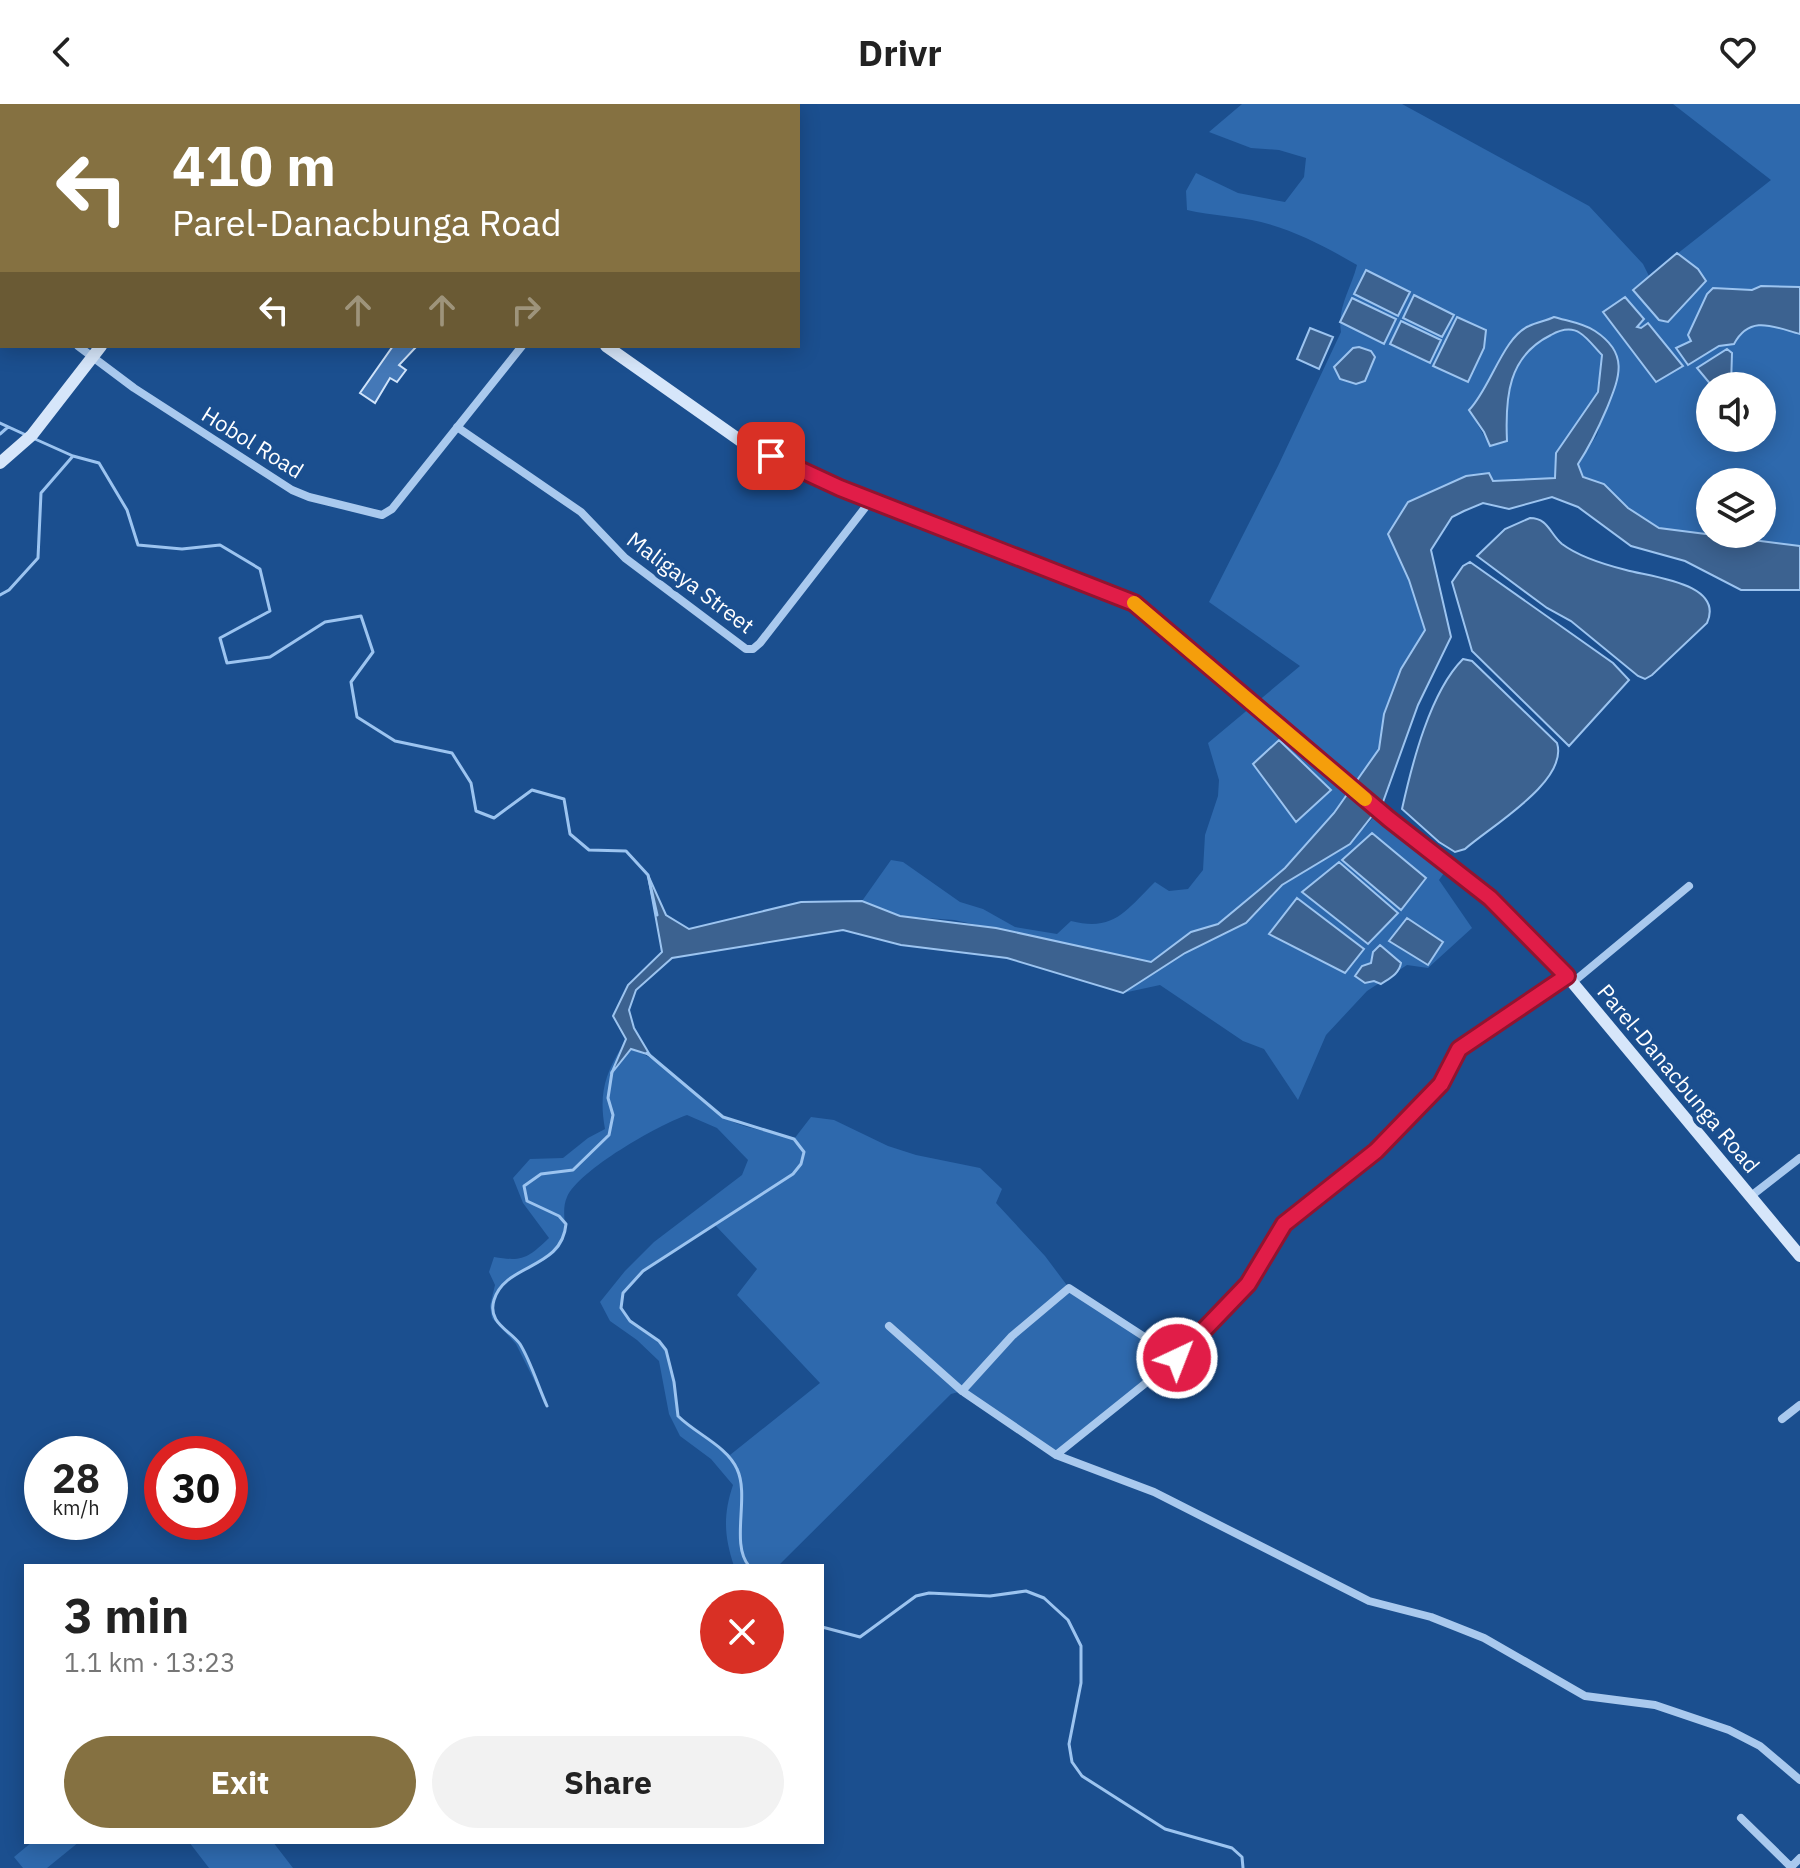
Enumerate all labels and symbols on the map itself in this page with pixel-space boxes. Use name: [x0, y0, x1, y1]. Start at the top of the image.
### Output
street label: Hobol Road: [197, 399, 309, 485]
pin: [737, 422, 805, 490]
street label: Maligaya Street: [621, 525, 761, 639]
street label: Parel-Danacbunga Road: [1591, 977, 1767, 1179]
position arrow: [1135, 1316, 1219, 1400]
speed limit sign: 30: [144, 1436, 248, 1540]

